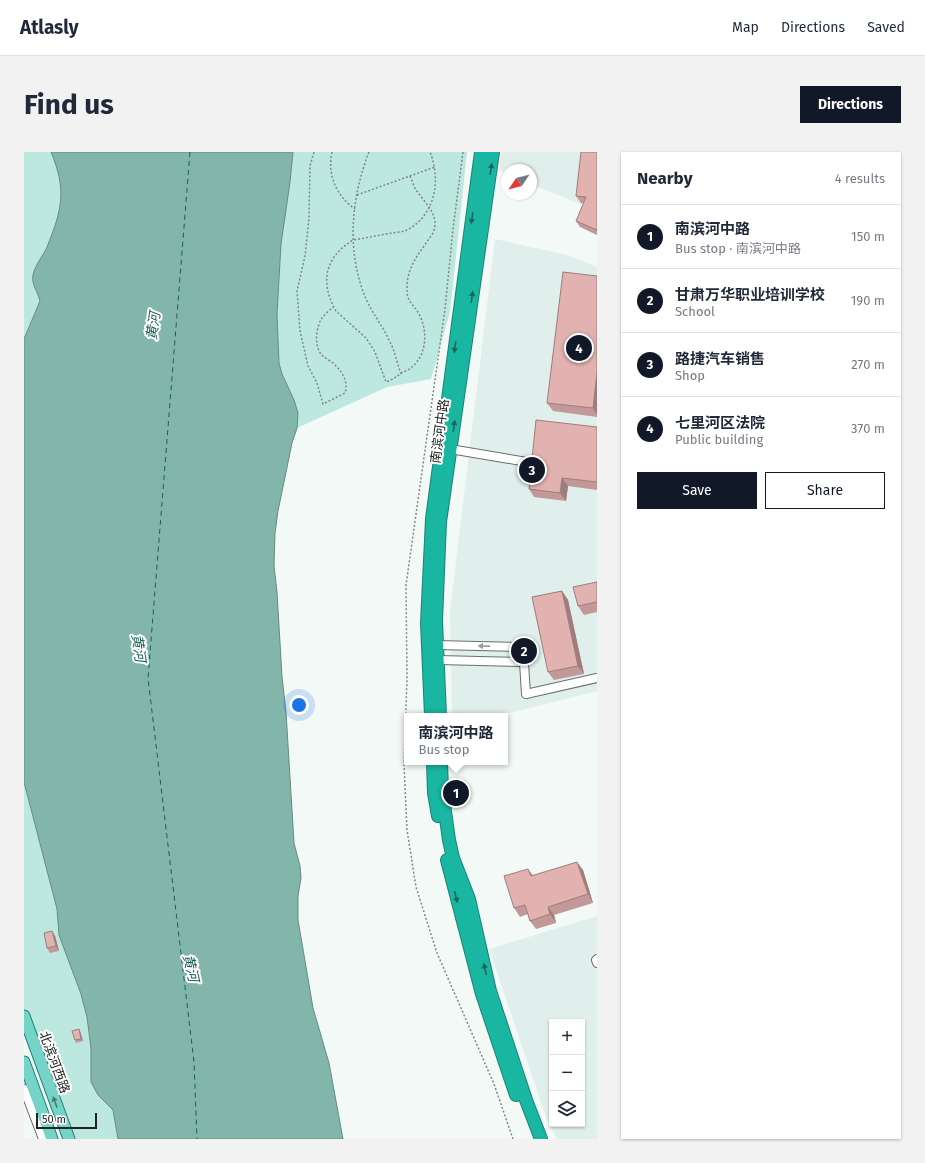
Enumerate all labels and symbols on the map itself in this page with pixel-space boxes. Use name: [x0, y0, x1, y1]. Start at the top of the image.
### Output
one-way arrow: [488, 163, 494, 175]
north arrow: [501, 164, 537, 200]
one-way arrow: [469, 212, 475, 224]
one-way arrow: [469, 291, 475, 304]
water label: 黄河: [143, 308, 164, 341]
pin: 4: [566, 333, 592, 363]
one-way arrow: [452, 341, 458, 353]
street label: 南滨河中路: [428, 398, 451, 464]
one-way arrow: [451, 420, 457, 432]
pin: 3: [519, 455, 545, 485]
water label: 黄河: [128, 633, 149, 666]
pin: 2: [511, 636, 537, 666]
one-way arrow: [477, 643, 490, 649]
your location: [289, 695, 309, 715]
pin: 1: [443, 778, 469, 808]
one-way arrow: [453, 891, 459, 903]
water label: 黄河: [179, 953, 203, 987]
one-way arrow: [482, 963, 488, 975]
street label: 北滨河西路: [36, 1029, 73, 1095]
one-way arrow: [52, 1096, 58, 1108]
scale bar: [36, 1111, 97, 1130]

